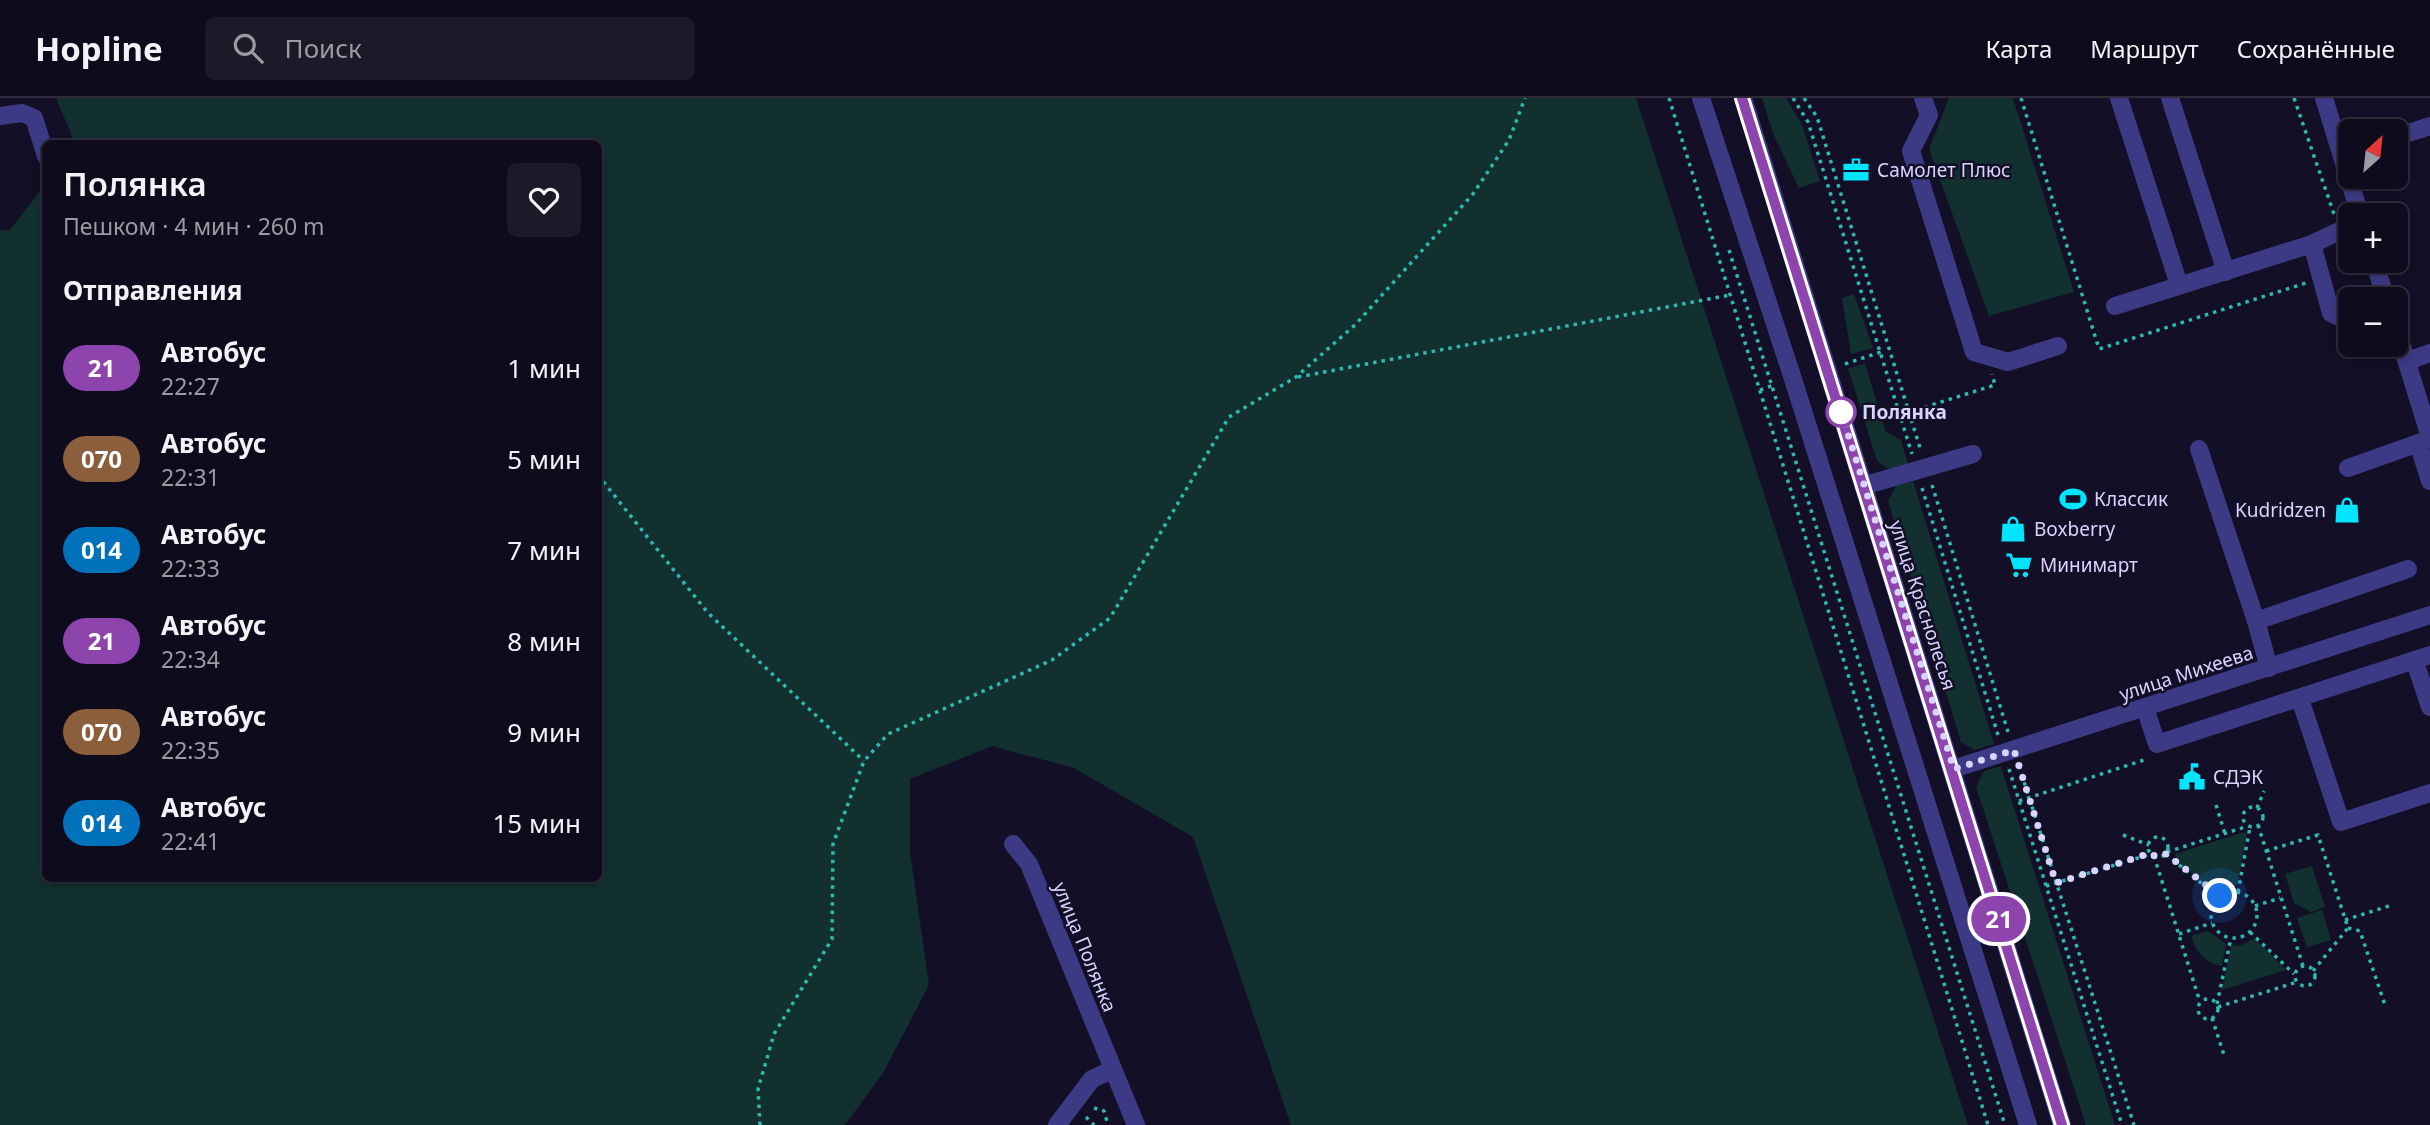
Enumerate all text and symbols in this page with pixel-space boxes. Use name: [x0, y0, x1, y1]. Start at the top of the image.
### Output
search box: [205, 17, 695, 80]
text: Hopline: [35, 26, 163, 71]
icon: search: [229, 29, 267, 67]
text: Поиск: [285, 30, 362, 66]
text: Карта: [1985, 32, 2052, 65]
text: Маршрут: [2090, 32, 2199, 65]
text: Сохранённые: [2237, 32, 2395, 65]
north arrow: [2338, 119, 2408, 189]
map controls: [2338, 119, 2408, 357]
office icon: Самолет Плюс: [1841, 155, 1871, 185]
place label: Самолет Плюс: [1877, 157, 2010, 183]
text: Полянка: [63, 161, 207, 206]
button: heart: [507, 163, 581, 237]
button: +: [2338, 203, 2408, 273]
text: Пешком · 4 мин · 260 m: [63, 210, 325, 242]
text: Отправления: [63, 272, 242, 308]
button: −: [2338, 287, 2408, 357]
text: Автобус: [161, 334, 266, 370]
text: 1 мин: [507, 350, 581, 386]
text: 21: [88, 351, 115, 384]
text: 22:27: [161, 370, 220, 402]
marker: Полянка: [1826, 397, 1856, 427]
place label: Полянка: [1862, 399, 1947, 425]
text: Автобус: [161, 425, 266, 461]
text: 5 мин: [507, 441, 581, 477]
text: 070: [81, 442, 122, 475]
text: 22:31: [161, 461, 220, 493]
sports icon: Классик: [2058, 484, 2088, 514]
place label: Классик: [2094, 486, 2168, 512]
shop icon: Kudridzen: [2332, 495, 2362, 525]
place label: Kudridzen: [2235, 497, 2326, 523]
shop icon: Boxberry: [1998, 514, 2028, 544]
text: Автобус: [161, 516, 266, 552]
place label: Boxberry: [2034, 516, 2116, 542]
street label: улица Краснолесья: [1883, 517, 1963, 693]
text: 7 мин: [507, 532, 581, 568]
text: 014: [81, 533, 122, 566]
supermarket icon: Минимарт: [2004, 550, 2034, 580]
text: 22:33: [161, 552, 220, 584]
place label: Минимарт: [2040, 552, 2138, 578]
text: Автобус: [161, 607, 266, 643]
text: 8 мин: [507, 623, 581, 659]
text: 21: [88, 624, 115, 657]
street label: улица Михеева: [2116, 639, 2256, 707]
text: 22:34: [161, 643, 220, 675]
text: Автобус: [161, 698, 266, 734]
text: 9 мин: [507, 714, 581, 750]
text: 070: [81, 715, 122, 748]
text: 22:35: [161, 734, 220, 766]
public building icon: СДЭК: [2177, 762, 2207, 792]
place label: СДЭК: [2213, 764, 2263, 790]
text: Автобус: [161, 789, 266, 825]
text: 15 мин: [492, 805, 581, 841]
text: 014: [81, 806, 122, 839]
text: 22:41: [161, 825, 220, 857]
street label: улица Полянка: [1047, 878, 1123, 1016]
your location: [2202, 878, 2237, 913]
line badge: 21: [1968, 896, 2030, 942]
text: 21: [1985, 902, 2013, 935]

